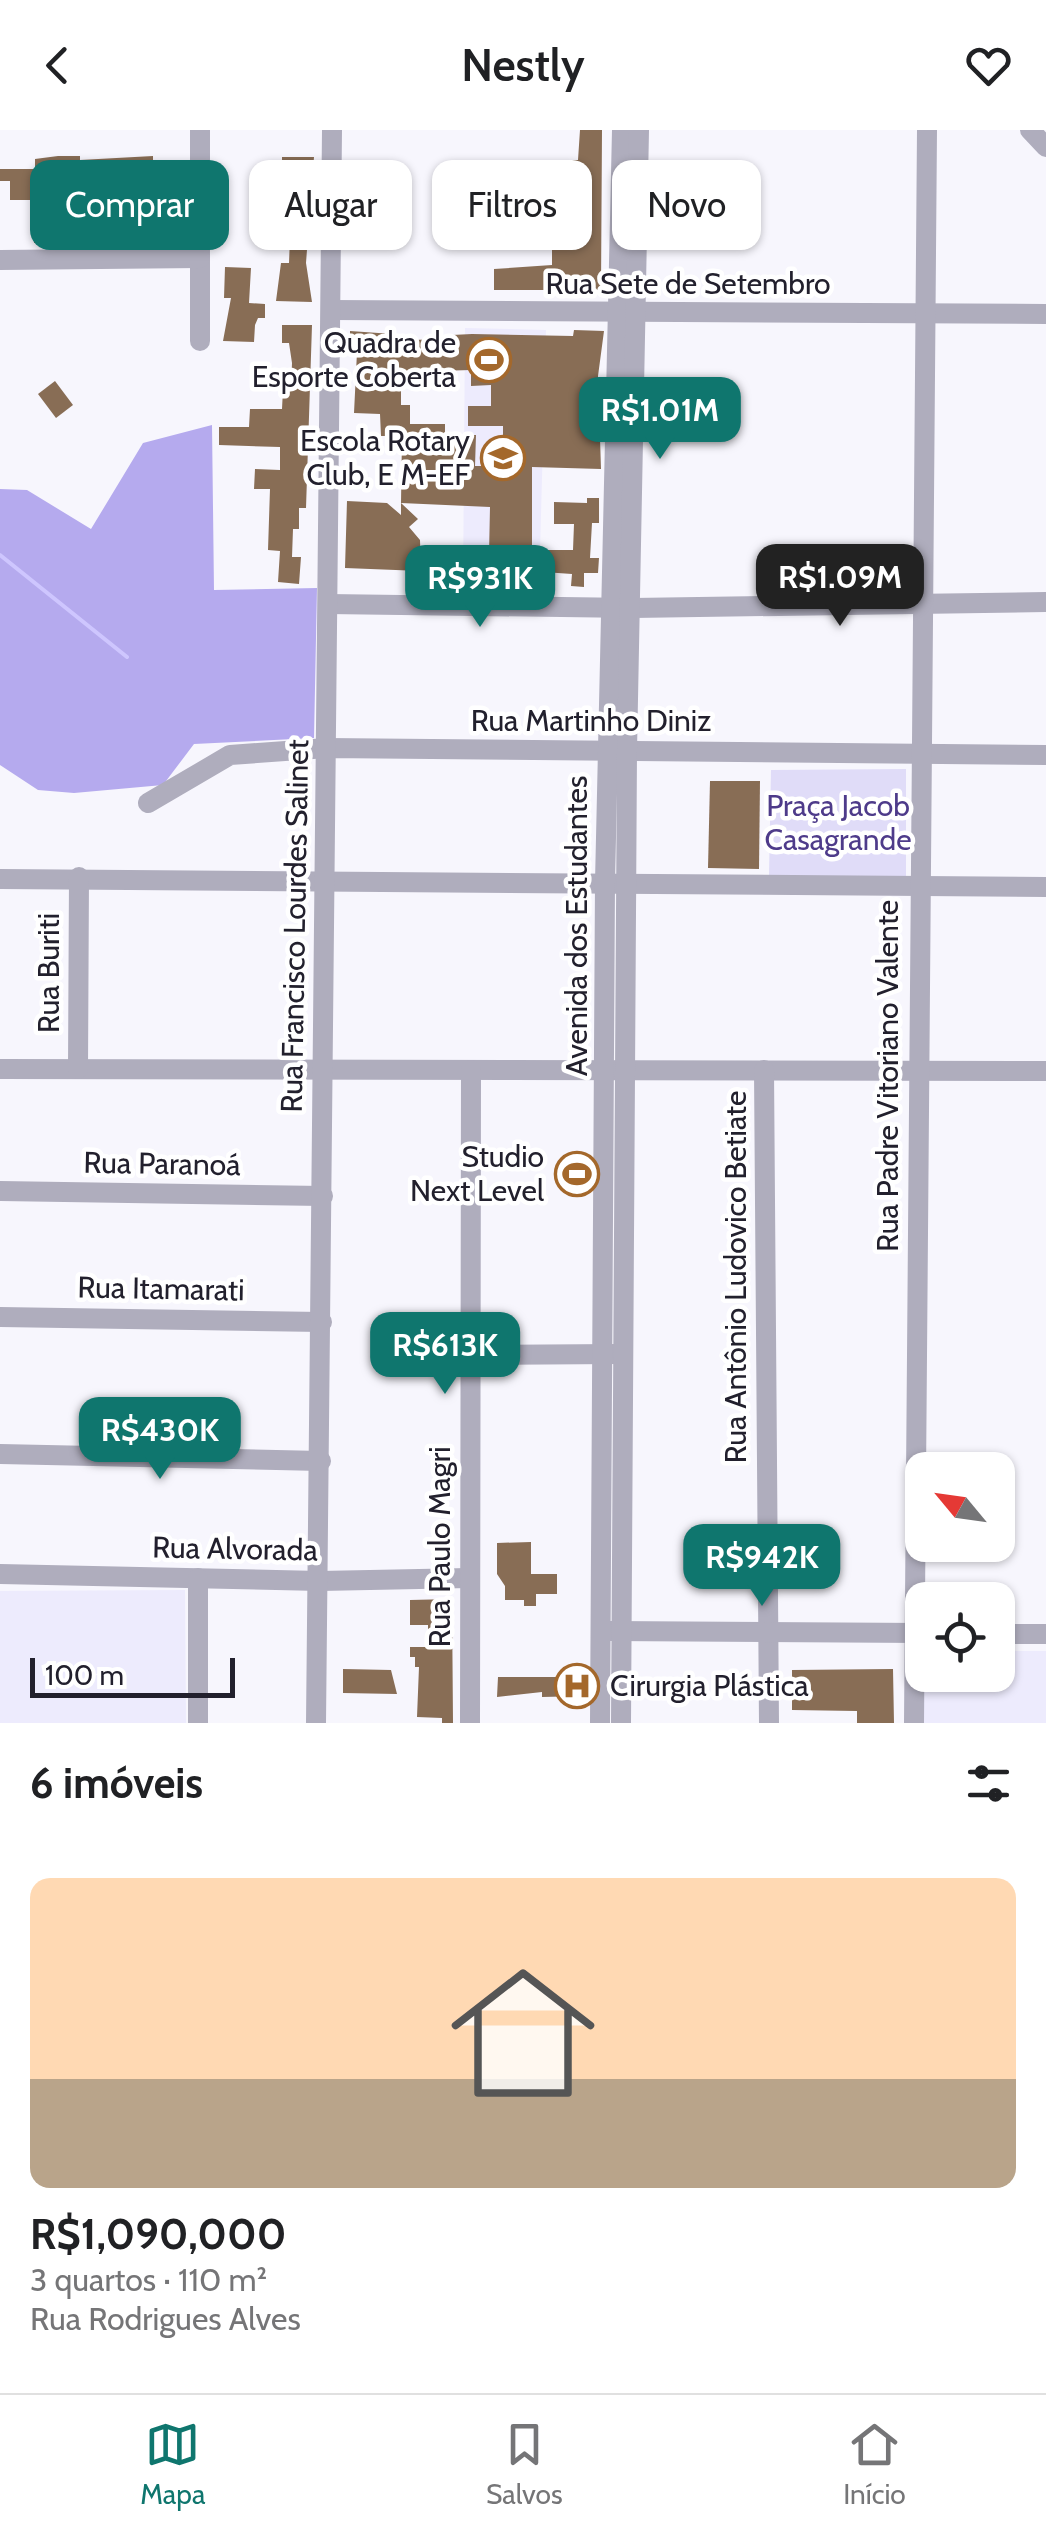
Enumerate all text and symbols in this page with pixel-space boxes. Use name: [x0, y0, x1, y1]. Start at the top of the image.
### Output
icon: back: [30, 38, 85, 93]
text: Nestly: [461, 38, 585, 92]
icon: heart: [961, 38, 1016, 93]
chip: Comprar: [30, 160, 229, 250]
chip: Alugar: [249, 160, 412, 250]
chip: Filtros: [432, 160, 592, 250]
chip: Novo: [612, 160, 761, 250]
street label: Rua Sete de Setembro: [545, 265, 831, 302]
place label: Quadra de Esporte Coberta: [252, 324, 457, 395]
sports icon: Quadra de Esporte Coberta: [466, 337, 512, 383]
pin: R$1.01M: [568, 377, 752, 462]
text: R$1.01M: [601, 390, 719, 429]
place label: Escola Rotary Club, E M-EF: [300, 422, 470, 493]
school or university icon: Escola Rotary Club, E M-EF: [480, 435, 526, 481]
pin: R$1.09M: [748, 544, 932, 629]
pin: R$931K: [399, 545, 561, 630]
text: R$1.09M: [778, 557, 902, 596]
text: R$931K: [427, 558, 533, 597]
street label: Rua Martinho Diniz: [471, 702, 711, 739]
street label: Rua Francisco Lourdes Salinet: [273, 739, 316, 1113]
street label: Avenida dos Estudantes: [558, 776, 595, 1076]
park label: Praça Jacob Casagrande: [764, 787, 912, 858]
street label: Rua Padre Vitoriano Valente: [869, 900, 906, 1252]
street label: Rua Buriti: [30, 913, 67, 1033]
street label: Rua Antônio Ludovico Betiate: [717, 1091, 754, 1463]
place label: Studio Next Level: [410, 1138, 544, 1209]
street label: Rua Paranoá: [83, 1144, 241, 1183]
sports icon: Studio Next Level: [554, 1151, 600, 1197]
street label: Rua Itamarati: [77, 1269, 245, 1308]
pin: R$613K: [364, 1312, 526, 1397]
text: R$613K: [392, 1325, 498, 1364]
pin: R$430K: [79, 1397, 241, 1482]
text: R$430K: [101, 1410, 219, 1449]
street label: Rua Paulo Magri: [421, 1446, 458, 1648]
north arrow: [905, 1452, 1015, 1562]
map controls: [905, 1452, 1015, 1692]
pin: R$942K: [681, 1524, 843, 1609]
street label: Rua Alvorada: [152, 1529, 319, 1568]
text: R$942K: [705, 1537, 819, 1576]
button: locate: [905, 1582, 1015, 1692]
scale bar: [30, 1653, 235, 1698]
text: 100 m: [45, 1658, 124, 1692]
hospital icon: Cirurgia Plástica: [554, 1663, 600, 1709]
place label: Cirurgia Plástica: [610, 1667, 809, 1704]
icon: filters: [961, 1756, 1016, 1811]
text: 6 imóveis: [30, 1757, 203, 1809]
icon: home: [433, 1943, 613, 2123]
text: R$1,090,000: [30, 2208, 286, 2260]
text: 3 quartos · 110 m²: [30, 2260, 267, 2299]
text: Rua Rodrigues Alves: [30, 2299, 301, 2338]
tab: Mapa: [140, 2417, 205, 2511]
tab: Salvos: [486, 2417, 563, 2511]
tab: Início: [843, 2417, 906, 2511]

